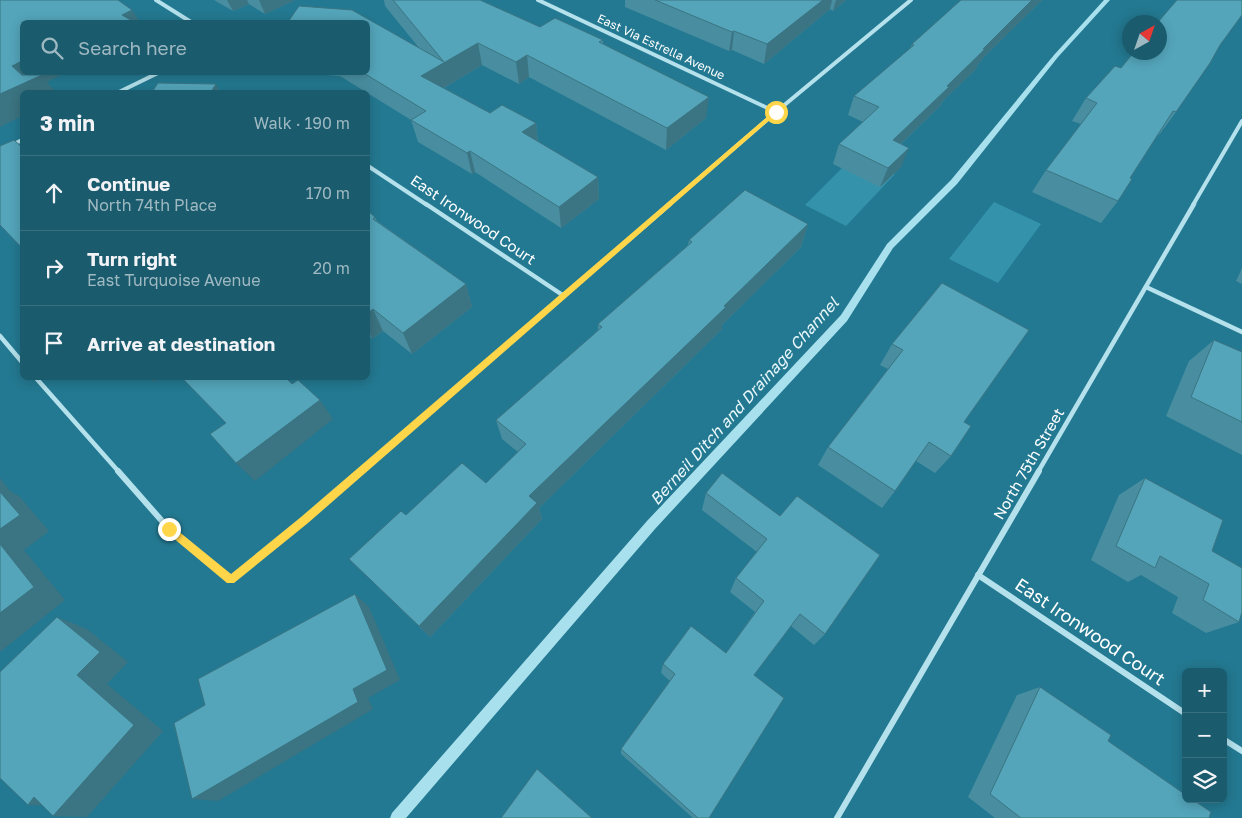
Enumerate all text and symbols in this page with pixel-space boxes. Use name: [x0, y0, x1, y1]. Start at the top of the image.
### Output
street label: East Via Estrella Avenue: [595, 10, 727, 83]
north arrow: [1122, 15, 1167, 60]
search box: [20, 20, 370, 75]
icon: search: [38, 34, 66, 62]
text: Search here: [78, 36, 187, 59]
route start: [765, 101, 788, 124]
text: 3 min: [40, 110, 95, 136]
text: Walk · 190 m: [254, 113, 350, 133]
street label: East Ironwood Court: [408, 171, 540, 268]
text: Continue: [87, 172, 170, 195]
icon: ahead: [40, 179, 68, 207]
text: 170 m: [306, 183, 350, 203]
text: North 74th Place: [87, 195, 217, 215]
text: Turn right: [87, 247, 177, 270]
icon: right: [40, 254, 68, 282]
text: 20 m: [313, 258, 350, 278]
text: East Turquoise Avenue: [87, 270, 260, 290]
water label: Berneil Ditch and Drainage Channel: [645, 292, 843, 509]
icon: arrive: [40, 329, 68, 357]
text: Arrive at destination: [87, 332, 275, 355]
street label: North 75th Street: [989, 405, 1067, 522]
route end: [158, 518, 181, 541]
street label: East Ironwood Court: [1011, 573, 1170, 690]
map controls: [1182, 668, 1227, 803]
button: +: [1182, 668, 1227, 713]
button: −: [1182, 713, 1227, 758]
button: layers: [1182, 758, 1227, 803]

